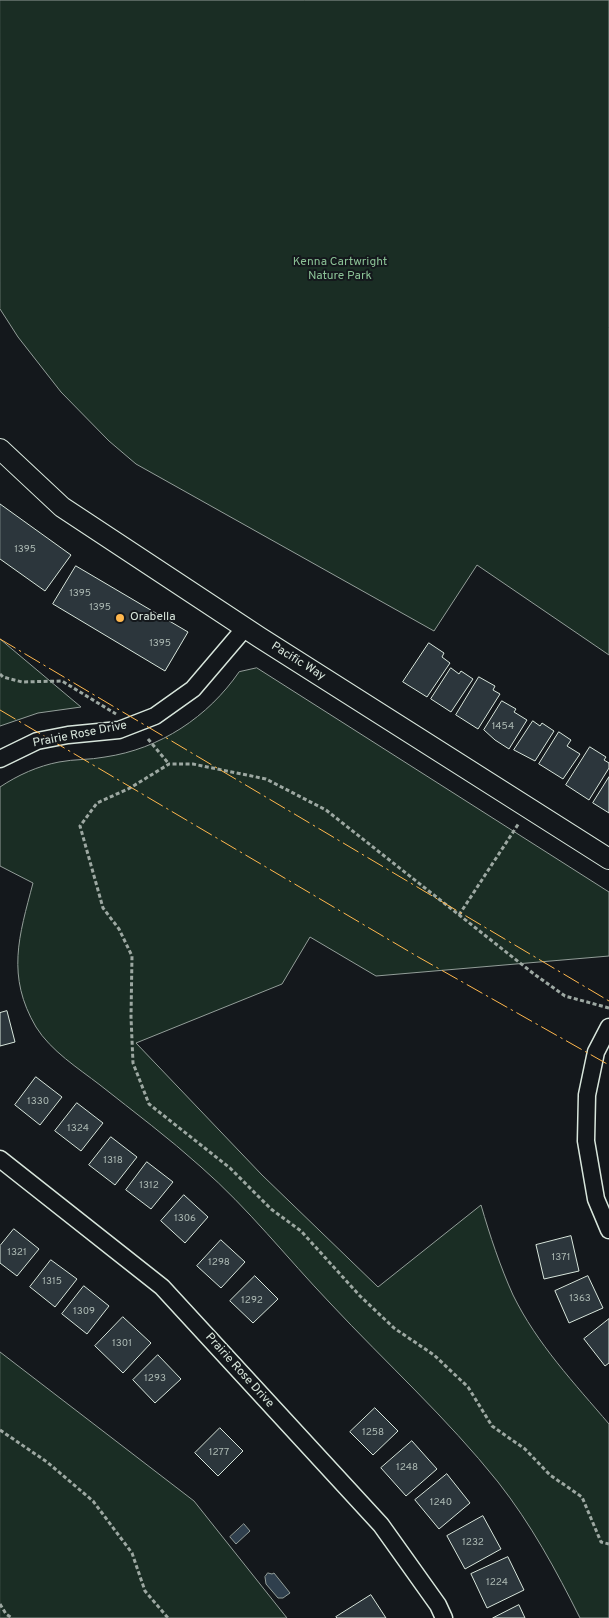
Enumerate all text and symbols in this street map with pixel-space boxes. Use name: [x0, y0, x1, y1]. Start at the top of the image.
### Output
park label: Kenna Cartwright Nature Park: [293, 256, 387, 284]
house number: 1395: [14, 544, 36, 556]
house number: 1395: [69, 588, 91, 600]
house number: 1395: [89, 602, 111, 614]
place label: Orabella: [130, 611, 176, 625]
marker: Orabella: [114, 612, 126, 624]
house number: 1395: [149, 638, 171, 650]
street label: Pacific Way: [268, 640, 328, 684]
street label: Prairie Rose Drive: [32, 719, 128, 751]
house number: 1454: [492, 721, 514, 733]
house number: 1330: [27, 1096, 49, 1108]
house number: 1324: [67, 1123, 89, 1135]
house number: 1318: [103, 1155, 123, 1167]
house number: 1312: [139, 1180, 159, 1192]
house number: 1306: [174, 1213, 196, 1225]
house number: 1321: [7, 1247, 27, 1259]
house number: 1371: [552, 1252, 570, 1264]
house number: 1298: [208, 1257, 230, 1269]
house number: 1315: [42, 1276, 62, 1288]
house number: 1363: [569, 1293, 591, 1305]
house number: 1292: [241, 1295, 263, 1307]
house number: 1309: [73, 1306, 95, 1318]
street label: Prairie Rose Drive: [202, 1331, 276, 1411]
house number: 1301: [112, 1338, 132, 1350]
house number: 1293: [144, 1373, 166, 1385]
house number: 1258: [362, 1427, 384, 1439]
house number: 1277: [209, 1447, 229, 1459]
house number: 1248: [396, 1462, 418, 1474]
house number: 1240: [430, 1497, 452, 1509]
house number: 1232: [462, 1537, 484, 1549]
house number: 1224: [486, 1577, 508, 1589]

